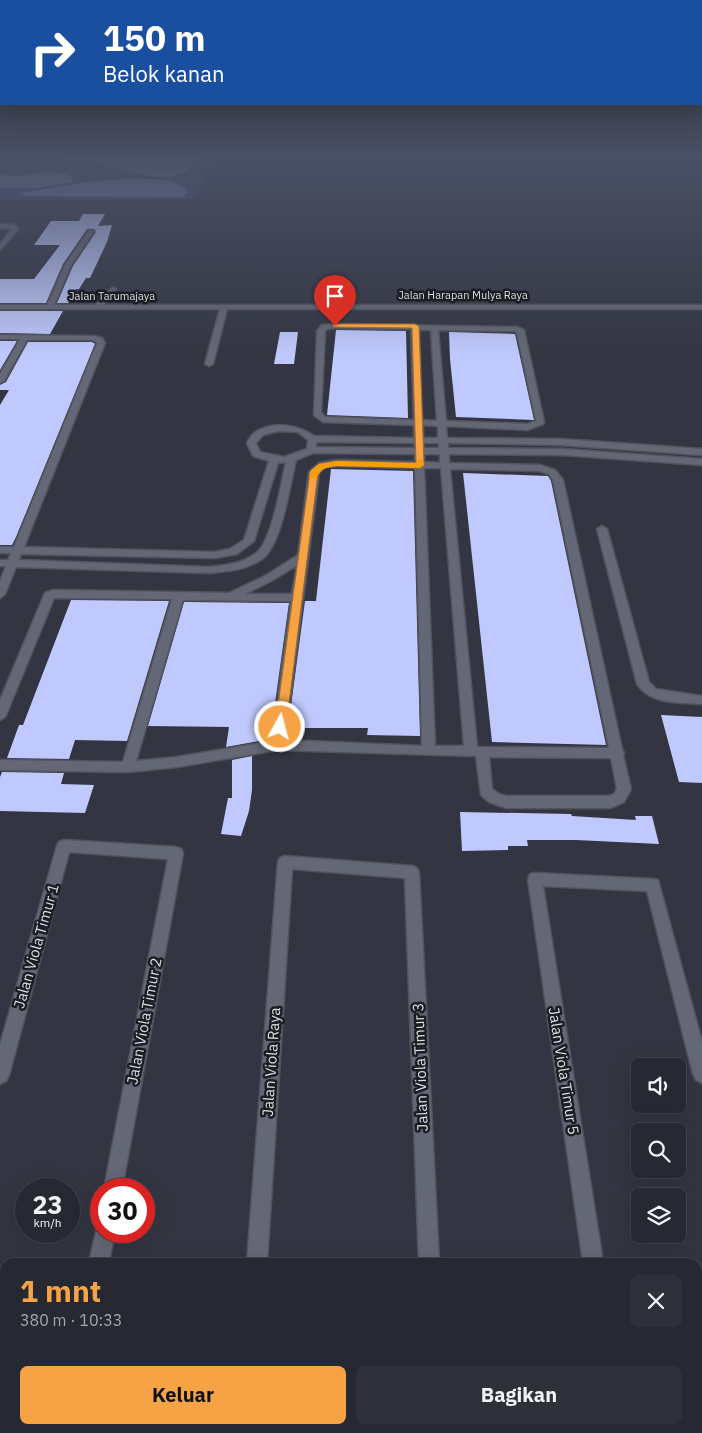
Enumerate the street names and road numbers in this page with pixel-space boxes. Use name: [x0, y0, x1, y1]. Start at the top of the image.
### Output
street label: Jalan Harapan Mulya Raya: [398, 288, 528, 302]
street label: Jalan Tarumajaya: [69, 289, 155, 303]
street label: Jalan Viola Timur 1: [9, 882, 63, 1010]
street label: Jalan Viola Timur 2: [122, 956, 166, 1086]
street label: Jalan Viola Timur 3: [408, 1002, 432, 1132]
street label: Jalan Viola Timur 5: [545, 1006, 583, 1136]
street label: Jalan Viola Raya: [258, 1007, 284, 1117]

